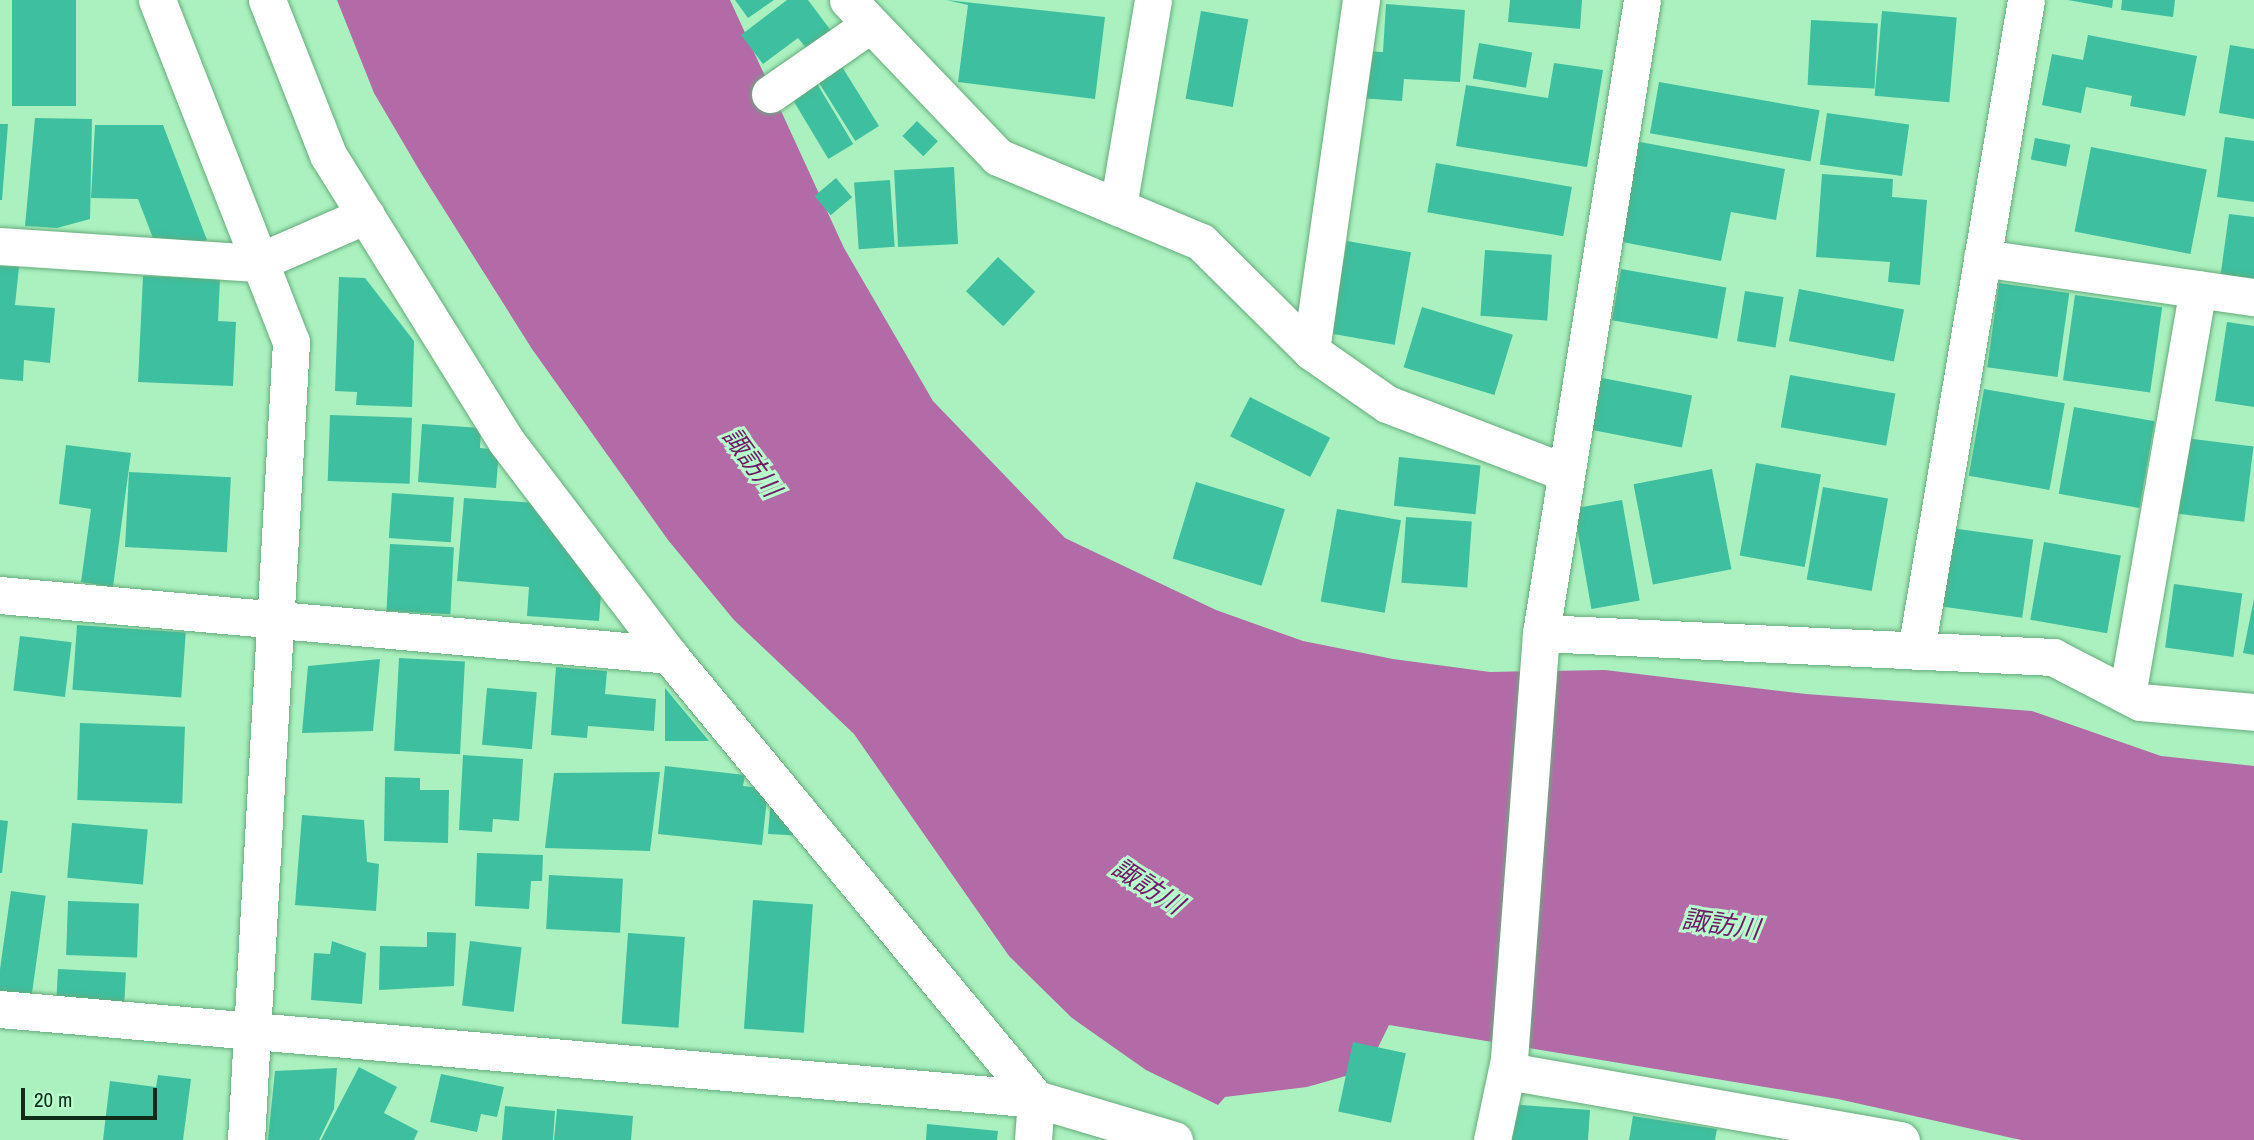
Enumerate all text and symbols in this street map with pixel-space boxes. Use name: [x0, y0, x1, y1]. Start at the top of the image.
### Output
water label: 諏訪川: [716, 421, 788, 503]
water label: 諏訪川: [1107, 852, 1189, 920]
water label: 諏訪川: [1680, 903, 1762, 945]
scale bar: [24, 1074, 161, 1118]
text: 20 m: [34, 1085, 72, 1114]

